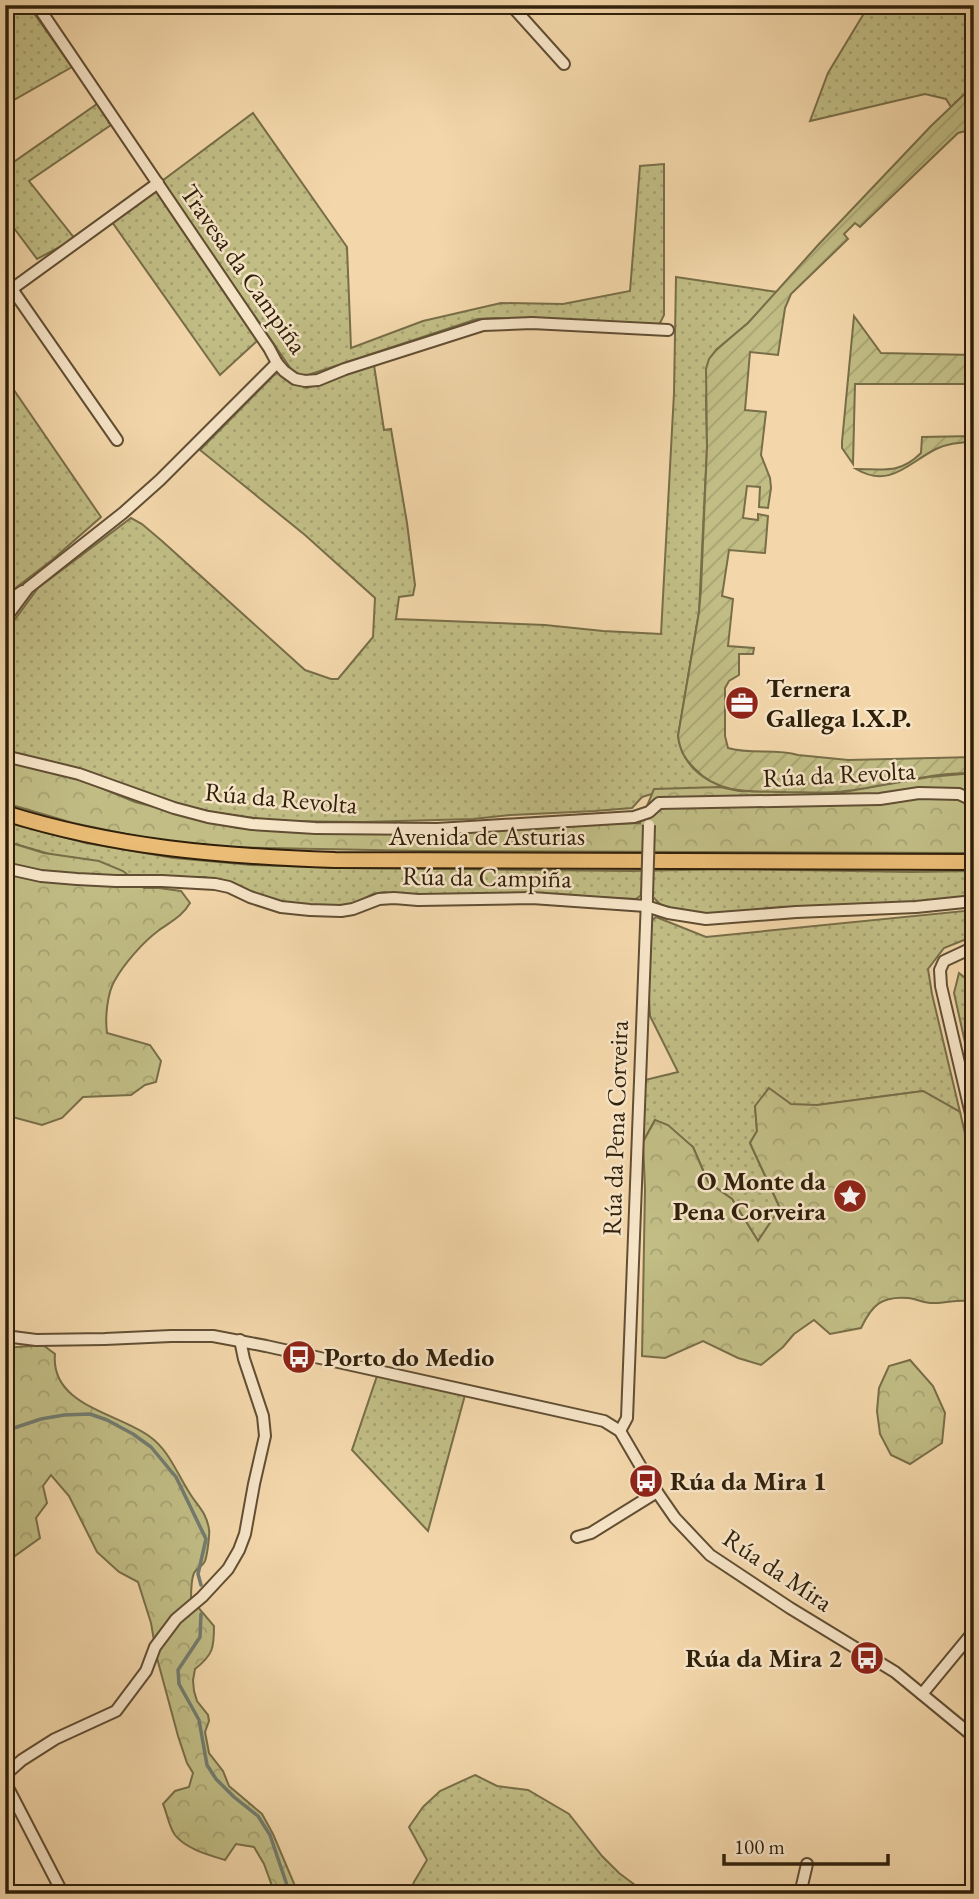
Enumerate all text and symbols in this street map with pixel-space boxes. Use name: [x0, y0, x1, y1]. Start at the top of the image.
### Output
street label: Travesa da Campiña: [173, 177, 316, 361]
place label: Ternera Gallega l.X.P.: [766, 671, 911, 735]
office icon: Ternera Gallega l.X.P.: [723, 684, 761, 722]
street label: Rúa da Revolta: [762, 753, 917, 795]
street label: Rúa da Revolta: [203, 774, 359, 822]
street label: Avenida de Asturias: [388, 819, 585, 853]
street label: Rúa da Campiña: [402, 859, 573, 895]
street label: Rúa da Pena Corveira: [594, 1019, 636, 1236]
place label: O Monte da Pena Corveira: [673, 1164, 827, 1228]
place icon: O Monte da Pena Corveira: [831, 1177, 869, 1215]
bus stop icon: Porto do Medio: [280, 1338, 318, 1376]
place label: Porto do Medio: [324, 1340, 494, 1374]
bus stop icon: Rúa da Mira 1: [627, 1462, 665, 1500]
place label: Rúa da Mira 1: [670, 1464, 827, 1498]
street label: Rúa da Mira: [717, 1521, 840, 1620]
bus stop icon: Rúa da Mira 2: [848, 1639, 886, 1677]
place label: Rúa da Mira 2: [685, 1641, 842, 1675]
scale bar: [724, 1822, 888, 1866]
text: 100 m: [734, 1833, 785, 1860]

